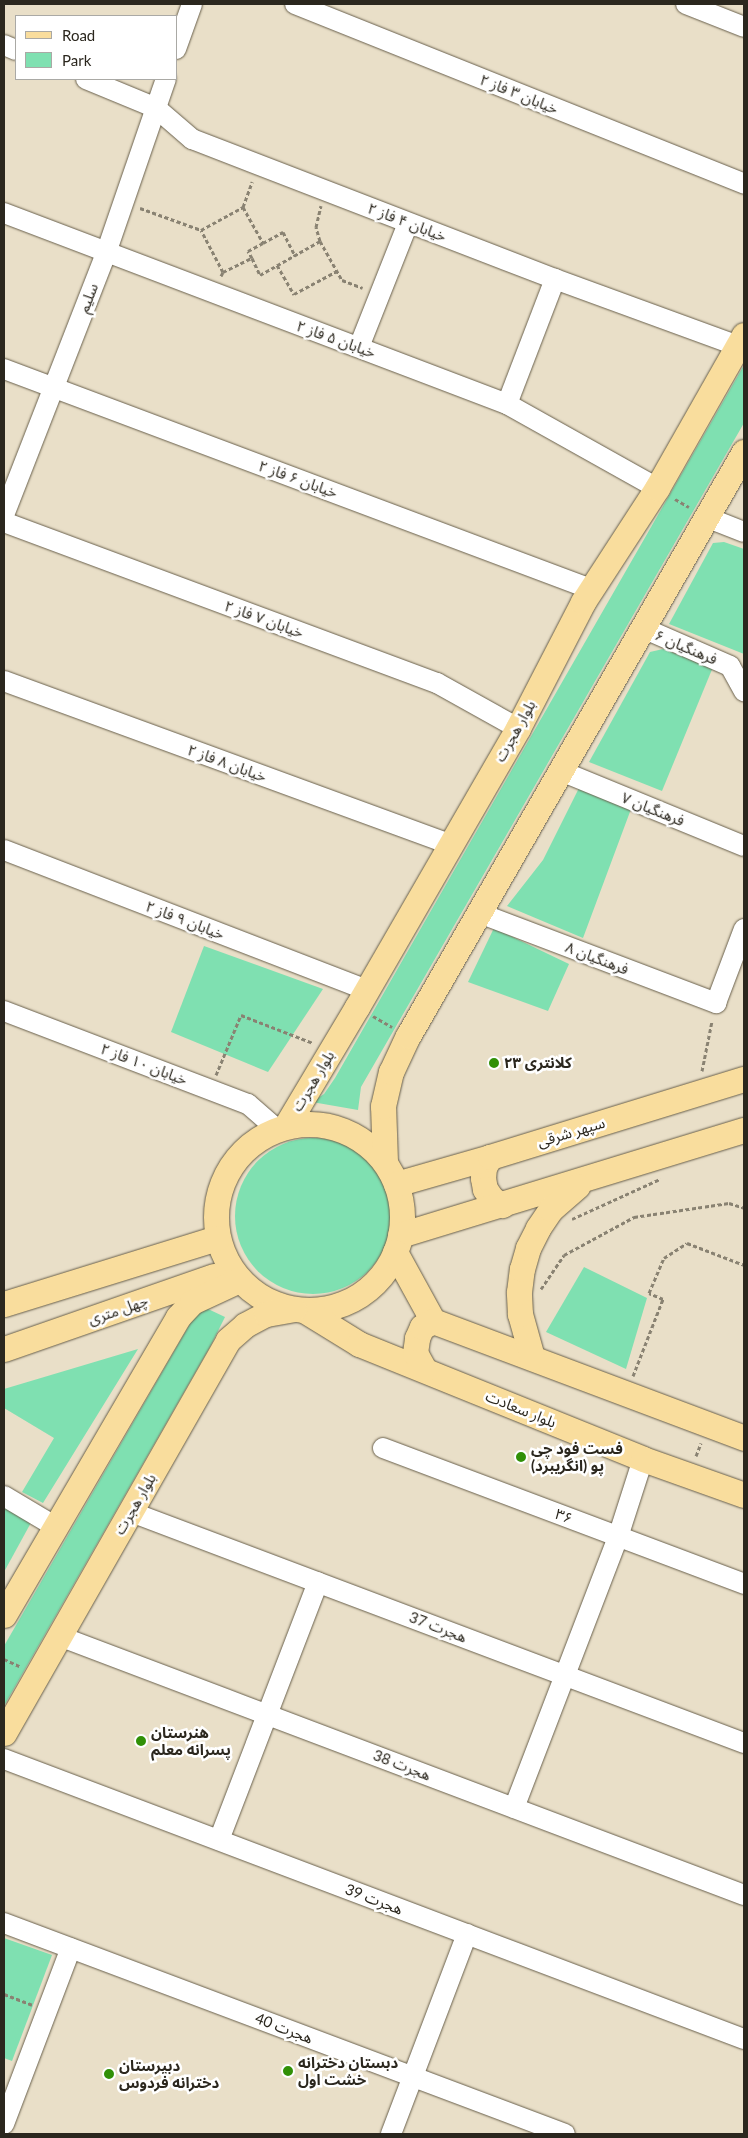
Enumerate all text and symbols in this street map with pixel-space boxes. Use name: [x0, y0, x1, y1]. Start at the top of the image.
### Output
legend: [15, 15, 178, 80]
text: Road: [62, 26, 95, 44]
text: Park: [62, 51, 91, 69]
street label: خیابان ۳ فاز ۲: [477, 70, 561, 118]
street label: خیابان ۴ فاز ۲: [365, 199, 449, 245]
street label: سلیم: [74, 281, 102, 315]
street label: خیابان ۵ فاز ۲: [294, 316, 378, 362]
street label: خیابان ۶ فاز ۲: [256, 456, 340, 502]
street label: خیابان ۷ فاز ۲: [222, 596, 306, 642]
street label: فرهنگیان ۶: [652, 626, 720, 668]
street label: بلوار هجرت: [491, 697, 539, 765]
street label: خیابان ۸ فاز ۲: [185, 740, 269, 786]
street label: فرهنگیان ۷: [619, 788, 687, 830]
street label: خیابان ۹ فاز ۲: [143, 897, 227, 943]
street label: فرهنگیان ۸: [563, 938, 631, 978]
street label: خیابان ۱۰ فاز ۲: [98, 1039, 190, 1089]
street label: بلوار هجرت: [288, 1047, 338, 1115]
place label: کلانتری ۲۳: [504, 1054, 572, 1072]
marker: کلانتری ۲۳: [488, 1057, 500, 1069]
street label: سپهر شرقی: [535, 1113, 607, 1151]
street label: چهل متری: [86, 1291, 150, 1329]
street label: بلوار سعادت: [483, 1387, 559, 1431]
place label: فست فود چی پو (انگریبرد): [531, 1439, 623, 1474]
marker: فست فود چی پو (انگریبرد): [515, 1451, 527, 1463]
street label: بلوار هجرت: [110, 1470, 160, 1538]
street label: ۳۶: [553, 1505, 575, 1527]
street label: هجرت 37: [407, 1608, 469, 1646]
place label: هنرستان پسرانه معلم: [151, 1723, 231, 1758]
marker: هنرستان پسرانه معلم: [135, 1735, 147, 1747]
street label: هجرت 38: [371, 1746, 433, 1784]
street label: هجرت 39: [343, 1880, 405, 1918]
street label: هجرت 40: [253, 2009, 315, 2047]
place label: دبستان دخترانه خشت اول: [298, 2053, 398, 2088]
place label: دبیرستان دخترانه فردوس: [119, 2056, 219, 2091]
marker: دبستان دخترانه خشت اول: [282, 2065, 294, 2077]
marker: دبیرستان دخترانه فردوس: [103, 2068, 115, 2080]

